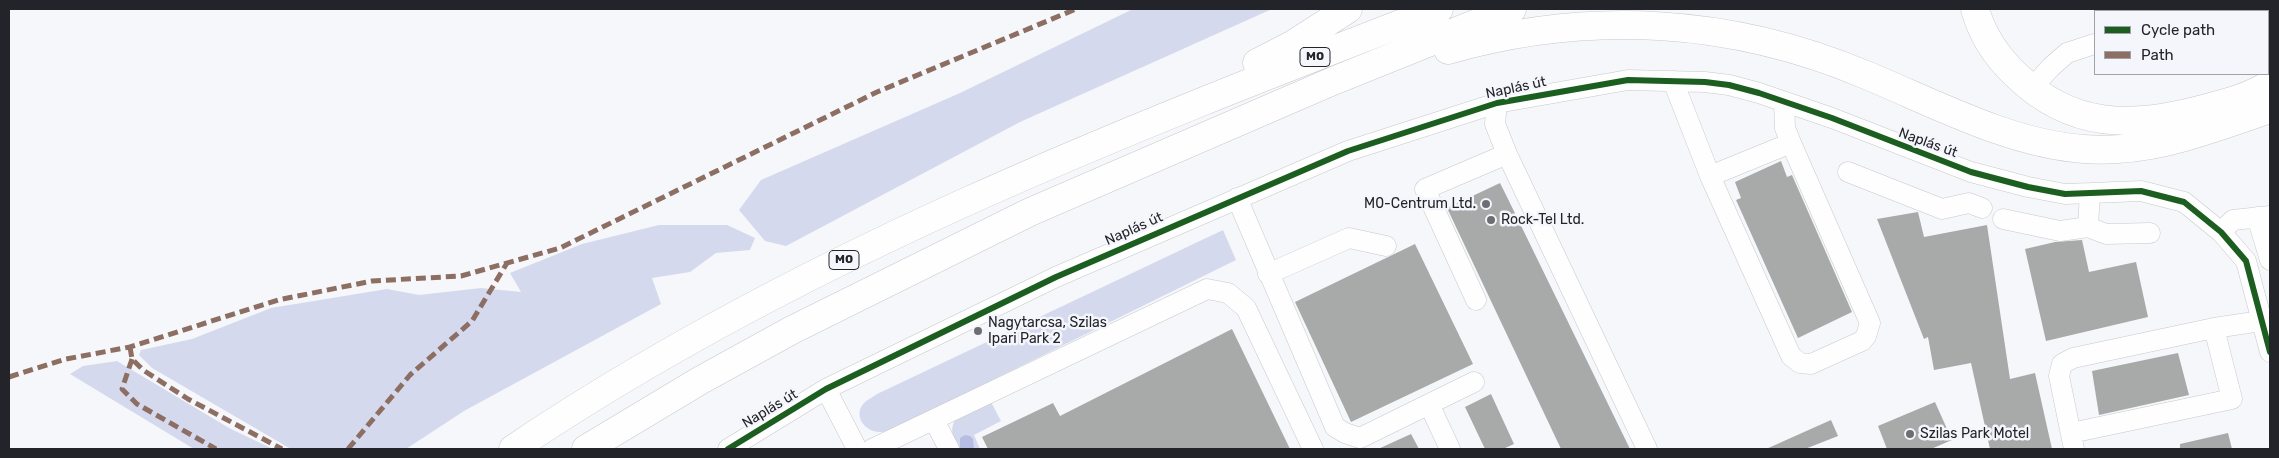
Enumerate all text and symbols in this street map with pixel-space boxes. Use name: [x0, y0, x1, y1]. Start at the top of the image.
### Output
legend: [2094, 10, 2269, 75]
text: Cycle path: [2141, 21, 2215, 39]
text: Path: [2141, 46, 2174, 64]
road number: M0: [1300, 48, 1330, 66]
street label: Naplás út: [1484, 73, 1548, 103]
street label: Naplás út: [1896, 125, 1960, 161]
place label: M0-Centrum Ltd.: [1364, 196, 1476, 212]
marker: M0-Centrum Ltd.: [1480, 198, 1492, 210]
street label: Naplás út: [1103, 209, 1165, 249]
place label: Rock-Tel Ltd.: [1501, 212, 1584, 228]
marker: Rock-Tel Ltd.: [1485, 214, 1497, 226]
road number: M0: [829, 250, 859, 270]
place label: Nagytarcsa, Szilas Ipari Park 2: [988, 315, 1107, 348]
marker: Nagytarcsa, Szilas Ipari Park 2: [972, 325, 984, 337]
street label: Naplás út: [739, 386, 801, 432]
place label: Szilas Park Motel: [1920, 426, 2029, 442]
marker: Szilas Park Motel: [1904, 428, 1916, 440]

